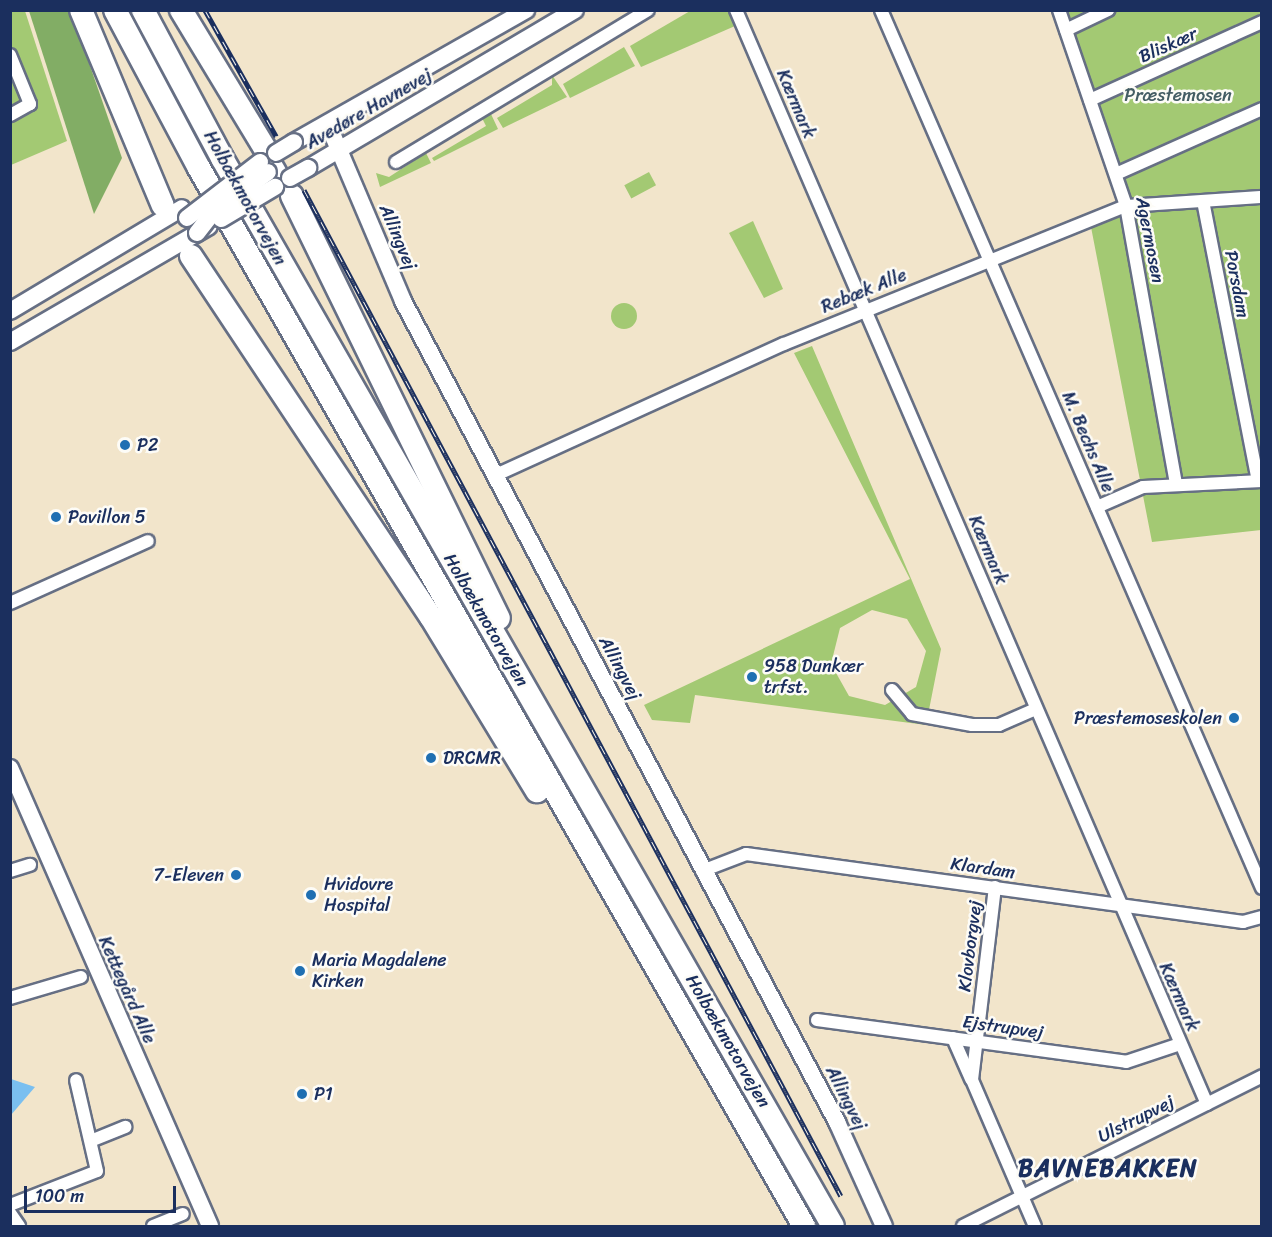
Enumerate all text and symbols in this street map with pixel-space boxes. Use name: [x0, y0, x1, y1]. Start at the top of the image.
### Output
street label: Bliskær: [1136, 23, 1200, 67]
street label: Avedøre Havnevej: [302, 64, 436, 154]
street label: Kærmark: [772, 66, 820, 142]
park label: Præstemosen: [1124, 84, 1232, 106]
street label: Holbækmotorvejen: [199, 127, 291, 269]
street label: Agermosen: [1131, 195, 1169, 285]
street label: Allingvej: [375, 201, 421, 273]
street label: Porsdam: [1220, 249, 1254, 319]
street label: Rebæk Alle: [818, 264, 910, 318]
street label: M. Bechs Alle: [1057, 388, 1119, 496]
place label: P2: [137, 434, 158, 456]
marker: P2: [118, 438, 132, 452]
place label: Pavillon 5: [68, 506, 146, 528]
marker: Pavillon 5: [49, 510, 63, 524]
street label: Kærmark: [964, 512, 1012, 588]
street label: Holbækmotorvejen: [439, 549, 533, 691]
street label: Allingvej: [594, 633, 646, 703]
place label: 958 Dunkær trfst.: [764, 656, 863, 698]
marker: 958 Dunkær trfst.: [745, 670, 759, 684]
place label: Præstemoseskolen: [1074, 707, 1222, 729]
marker: Præstemoseskolen: [1227, 711, 1241, 725]
place label: DRCMR: [443, 747, 501, 769]
marker: DRCMR: [424, 751, 438, 765]
street label: Klardam: [949, 853, 1017, 883]
place label: 7-Eleven: [154, 864, 224, 886]
marker: 7-Eleven: [229, 868, 243, 882]
place label: Hvidovre Hospital: [324, 874, 393, 916]
marker: Hvidovre Hospital: [302, 886, 320, 904]
street label: Klovborgvej: [954, 899, 986, 993]
street label: Kettegård Alle: [94, 933, 160, 1047]
place label: Maria Magdalene Kirken: [312, 950, 446, 992]
street label: Kærmark: [1154, 959, 1204, 1035]
marker: Maria Magdalene Kirken: [293, 964, 307, 978]
street label: Holbækmotorvejen: [681, 970, 775, 1112]
street label: Ejstrupvej: [961, 1011, 1045, 1043]
street label: Allingvej: [821, 1062, 871, 1134]
place label: P1: [314, 1083, 333, 1105]
marker: P1: [295, 1087, 309, 1101]
street label: Ulstrupvej: [1094, 1091, 1178, 1147]
district label: BAVNEBAKKEN: [1017, 1155, 1199, 1183]
scale bar: [27, 1174, 178, 1212]
text: 100 m: [35, 1180, 84, 1212]

